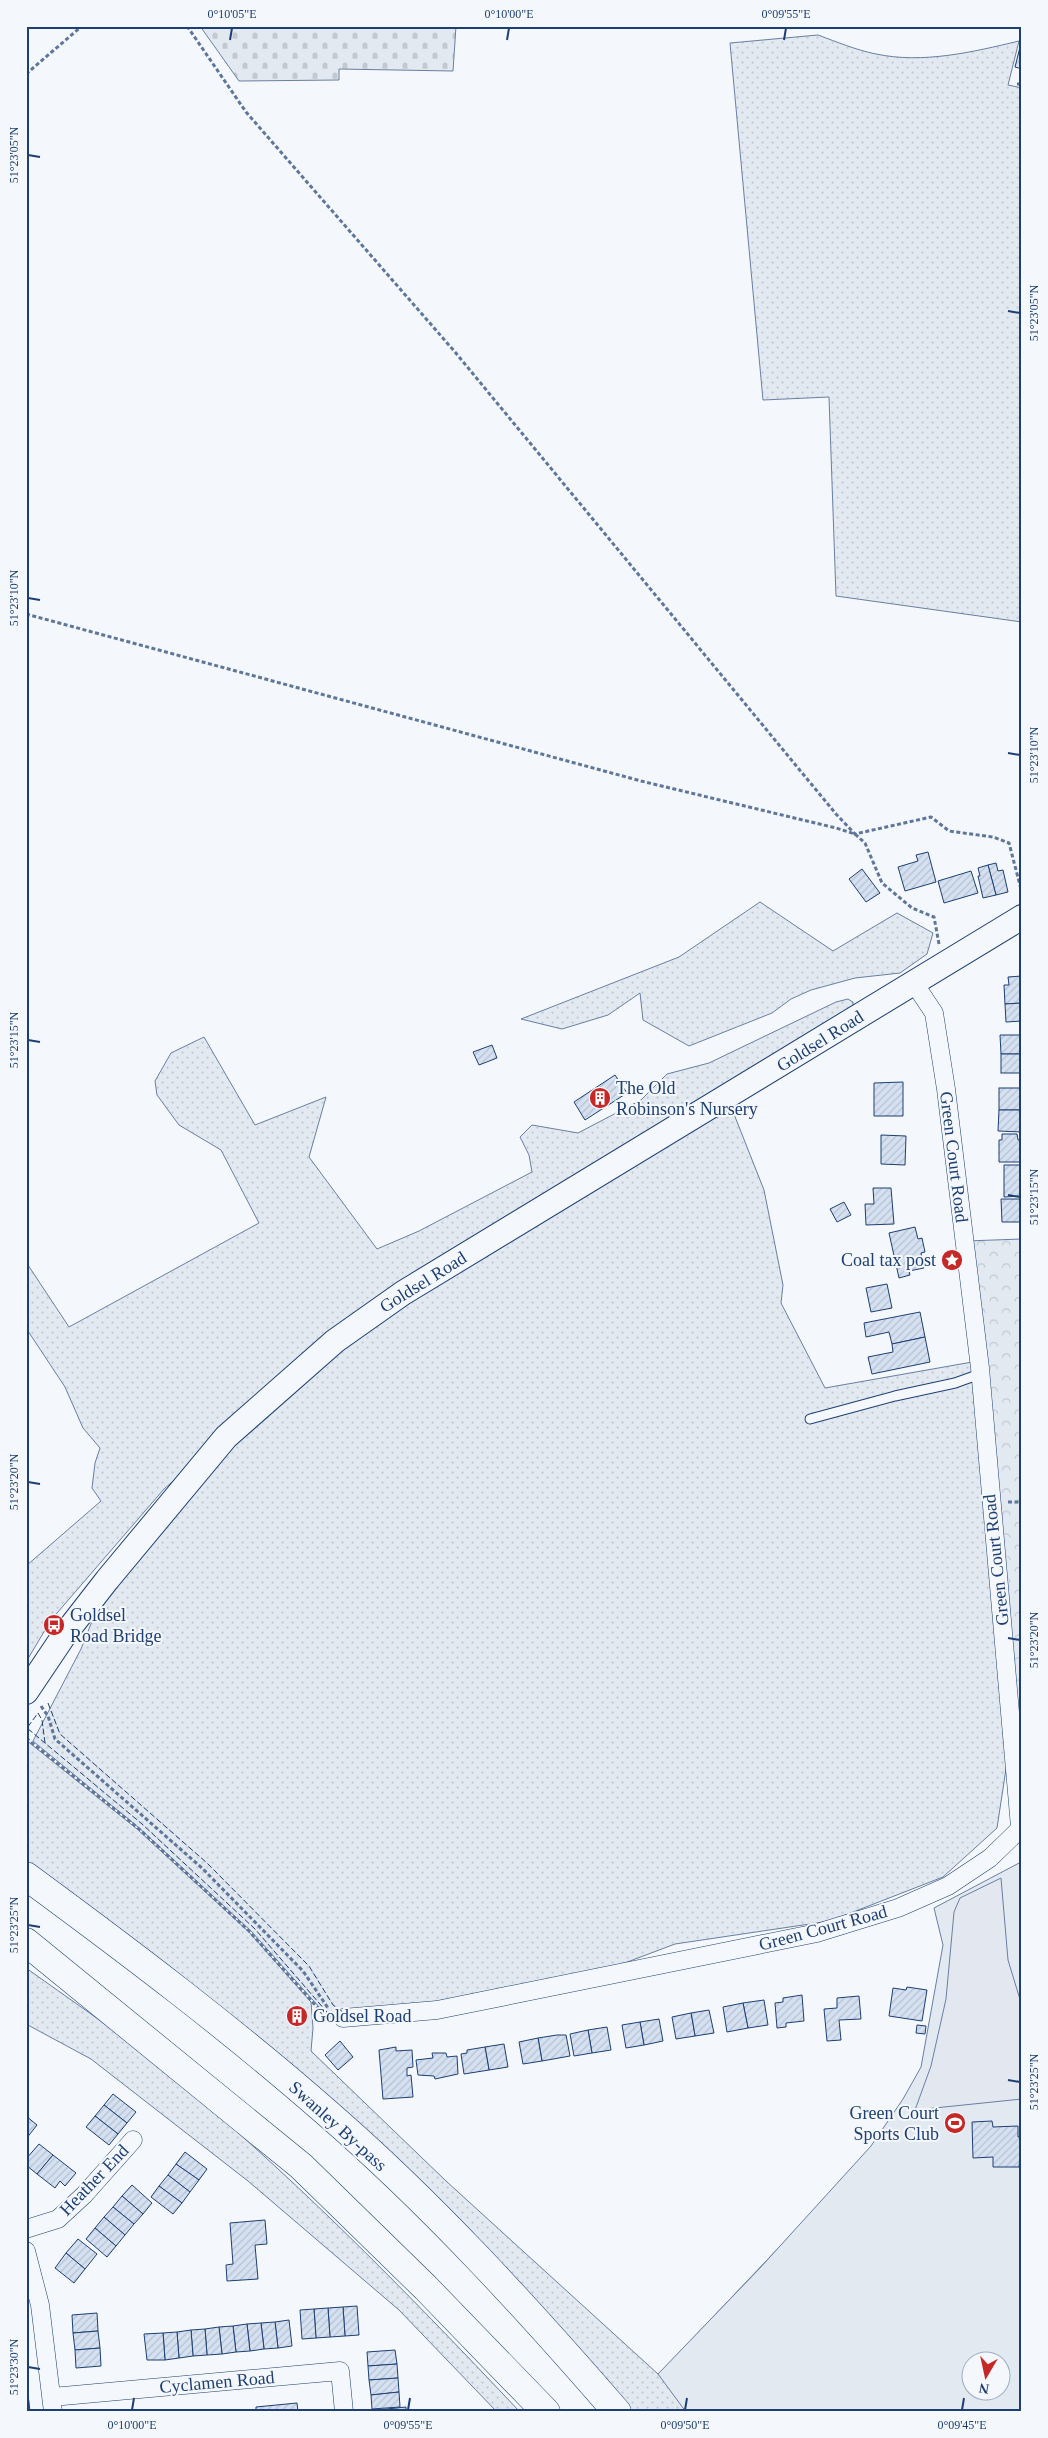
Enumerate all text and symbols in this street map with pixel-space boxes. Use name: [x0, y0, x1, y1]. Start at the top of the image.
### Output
text: 0°10'05"E: [207, 7, 257, 21]
text: 0°10'00"E: [484, 7, 534, 21]
text: 0°09'55"E: [761, 7, 811, 21]
text: 51°23'05"N: [7, 126, 21, 183]
text: 51°23'05"N: [1027, 284, 1041, 341]
text: 51°23'10"N: [7, 569, 21, 626]
text: 51°23'10"N: [1027, 726, 1041, 783]
street label: Goldsel Road: [773, 1006, 867, 1076]
text: 51°23'15"N: [7, 1011, 21, 1068]
place label: The Old Robinson's Nursery: [616, 1078, 758, 1119]
building icon: The Old Robinson's Nursery: [588, 1086, 612, 1110]
street label: Green Court Road: [936, 1090, 972, 1224]
text: 51°23'15"N: [1027, 1168, 1041, 1225]
street label: Goldsel Road: [376, 1247, 470, 1317]
place icon: Coal tax post: [940, 1248, 964, 1272]
place label: Coal tax post: [841, 1250, 936, 1270]
text: 51°23'20"N: [7, 1453, 21, 1510]
street label: Green Court Road: [979, 1493, 1013, 1627]
place label: Goldsel Road Bridge: [70, 1605, 162, 1646]
text: 51°23'20"N: [1027, 1611, 1041, 1668]
bus stop icon: Goldsel Road Bridge: [42, 1613, 66, 1637]
text: 51°23'25"N: [7, 1896, 21, 1953]
street label: Green Court Road: [757, 1901, 889, 1955]
building icon: Goldsel Road: [285, 2004, 309, 2028]
place label: Goldsel Road: [313, 2006, 412, 2026]
text: 51°23'25"N: [1027, 2053, 1041, 2110]
street label: Swanley By-pass: [285, 2077, 391, 2175]
place label: Green Court Sports Club: [850, 2103, 939, 2144]
sports icon: Green Court Sports Club: [943, 2111, 967, 2135]
street label: Heather End: [55, 2141, 133, 2219]
text: 51°23'30"N: [7, 2338, 21, 2395]
north arrow: [960, 2350, 1010, 2400]
street label: Cyclamen Road: [159, 2367, 275, 2397]
text: N: [978, 2380, 990, 2397]
text: 0°10'00"E: [107, 2418, 157, 2432]
text: 0°09'55"E: [383, 2418, 433, 2432]
text: 0°09'50"E: [660, 2418, 710, 2432]
text: 0°09'45"E: [937, 2418, 987, 2432]

